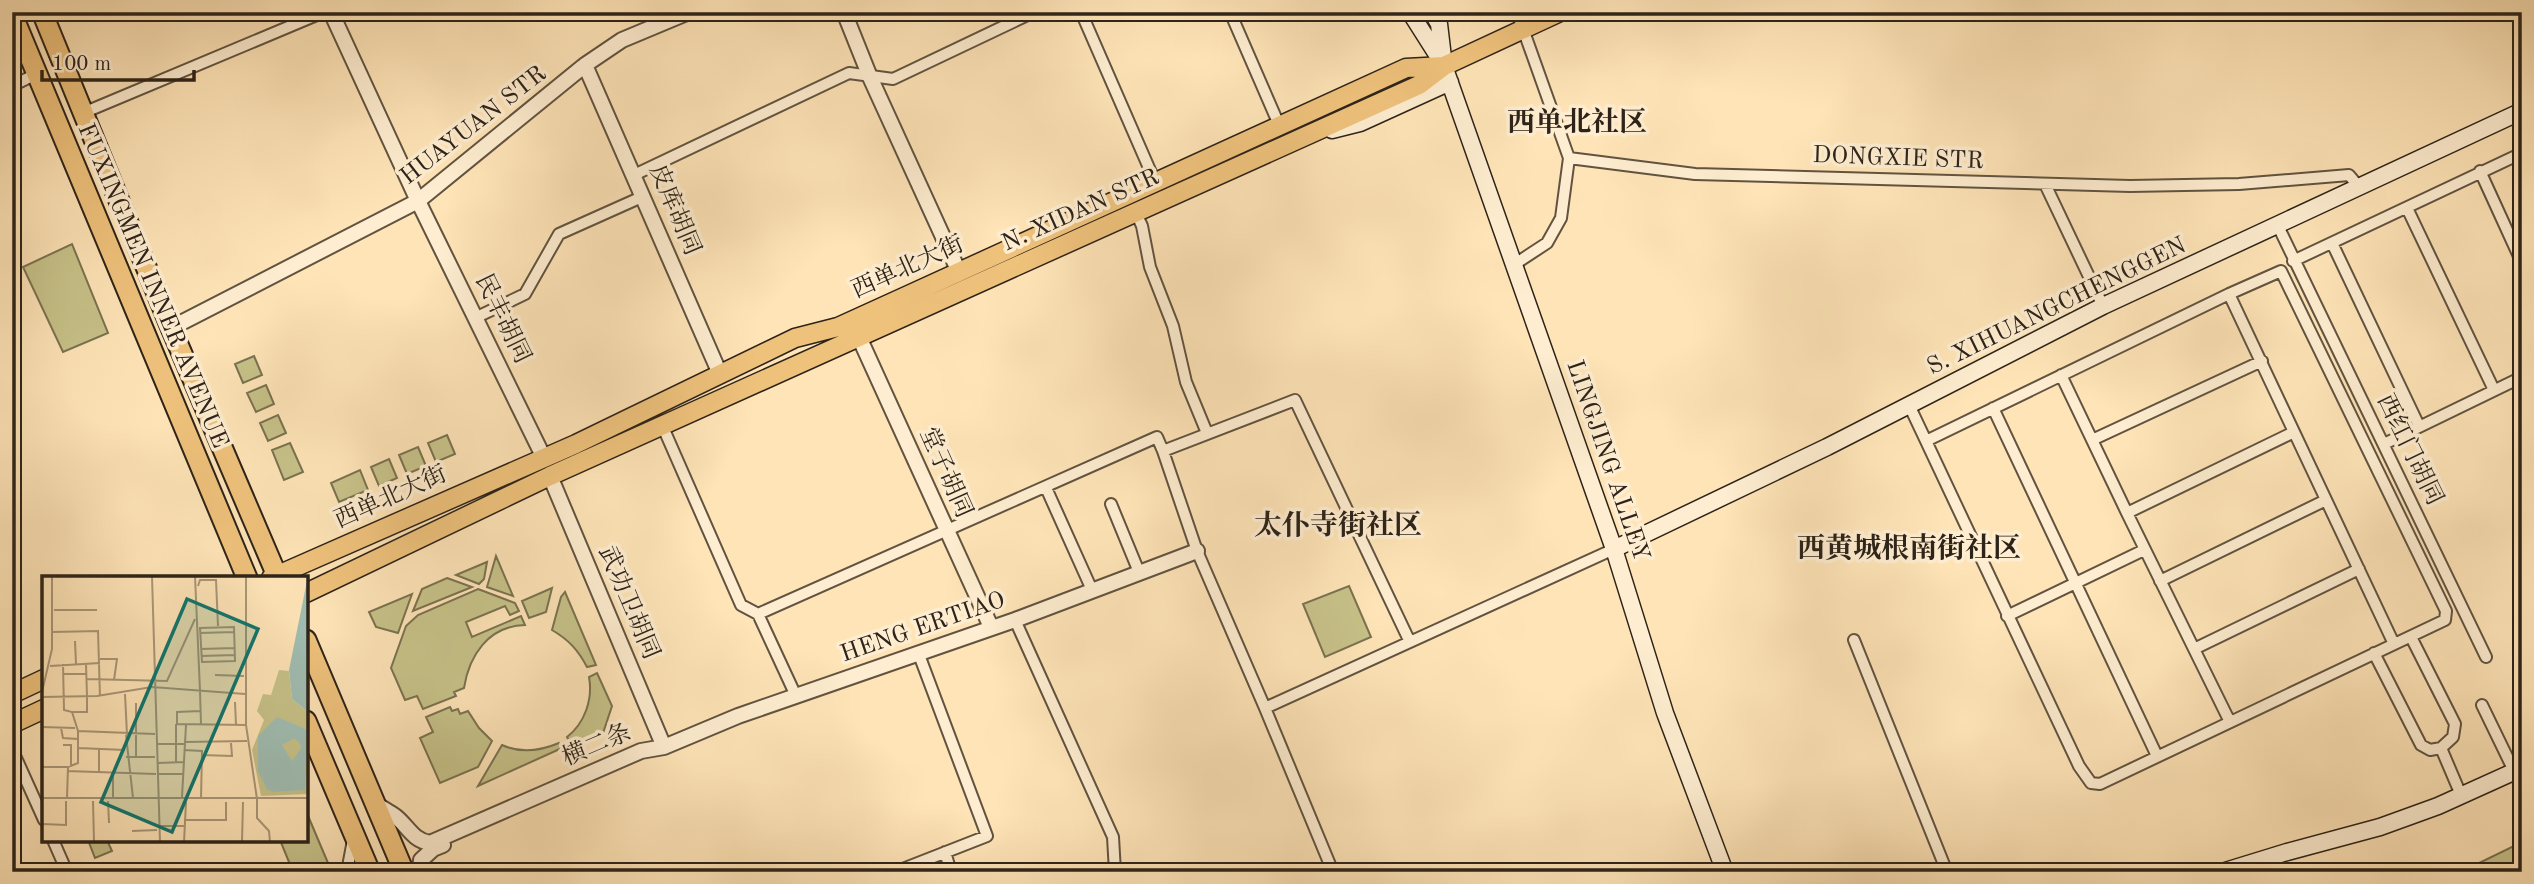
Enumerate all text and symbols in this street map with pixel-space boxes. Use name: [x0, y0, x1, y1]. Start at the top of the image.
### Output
scale bar: [42, 38, 194, 82]
text: 100 m: [52, 54, 111, 75]
street label: HUAYUAN STR: [397, 62, 551, 190]
district label: 西单北社区: [1507, 107, 1647, 138]
street label: FUXINGMEN INNER AVENUE: [73, 120, 231, 452]
street label: DONGXIE STR: [1812, 144, 1984, 174]
street label: 皮库胡同: [644, 160, 707, 259]
street label: N. XIDAN STR: [999, 166, 1163, 256]
street label: 西单北大街: [847, 230, 968, 303]
street label: S. XIHUANGCHENGGEN: [1924, 234, 2190, 380]
street label: 民丰胡同: [470, 269, 537, 367]
street label: LINGJING ALLEY: [1561, 357, 1653, 565]
street label: 西红门胡同: [2372, 389, 2449, 509]
street label: 堂子胡同: [915, 423, 978, 522]
street label: 西单北大街: [330, 460, 451, 533]
district label: 太仆寺街社区: [1254, 510, 1422, 541]
district label: 西黄城根南街社区: [1797, 533, 2021, 564]
street label: 武功卫胡同: [594, 542, 665, 663]
inset map: [42, 576, 308, 842]
street label: HENG ERTIAO: [838, 589, 1008, 667]
street label: 横二条: [558, 718, 635, 771]

